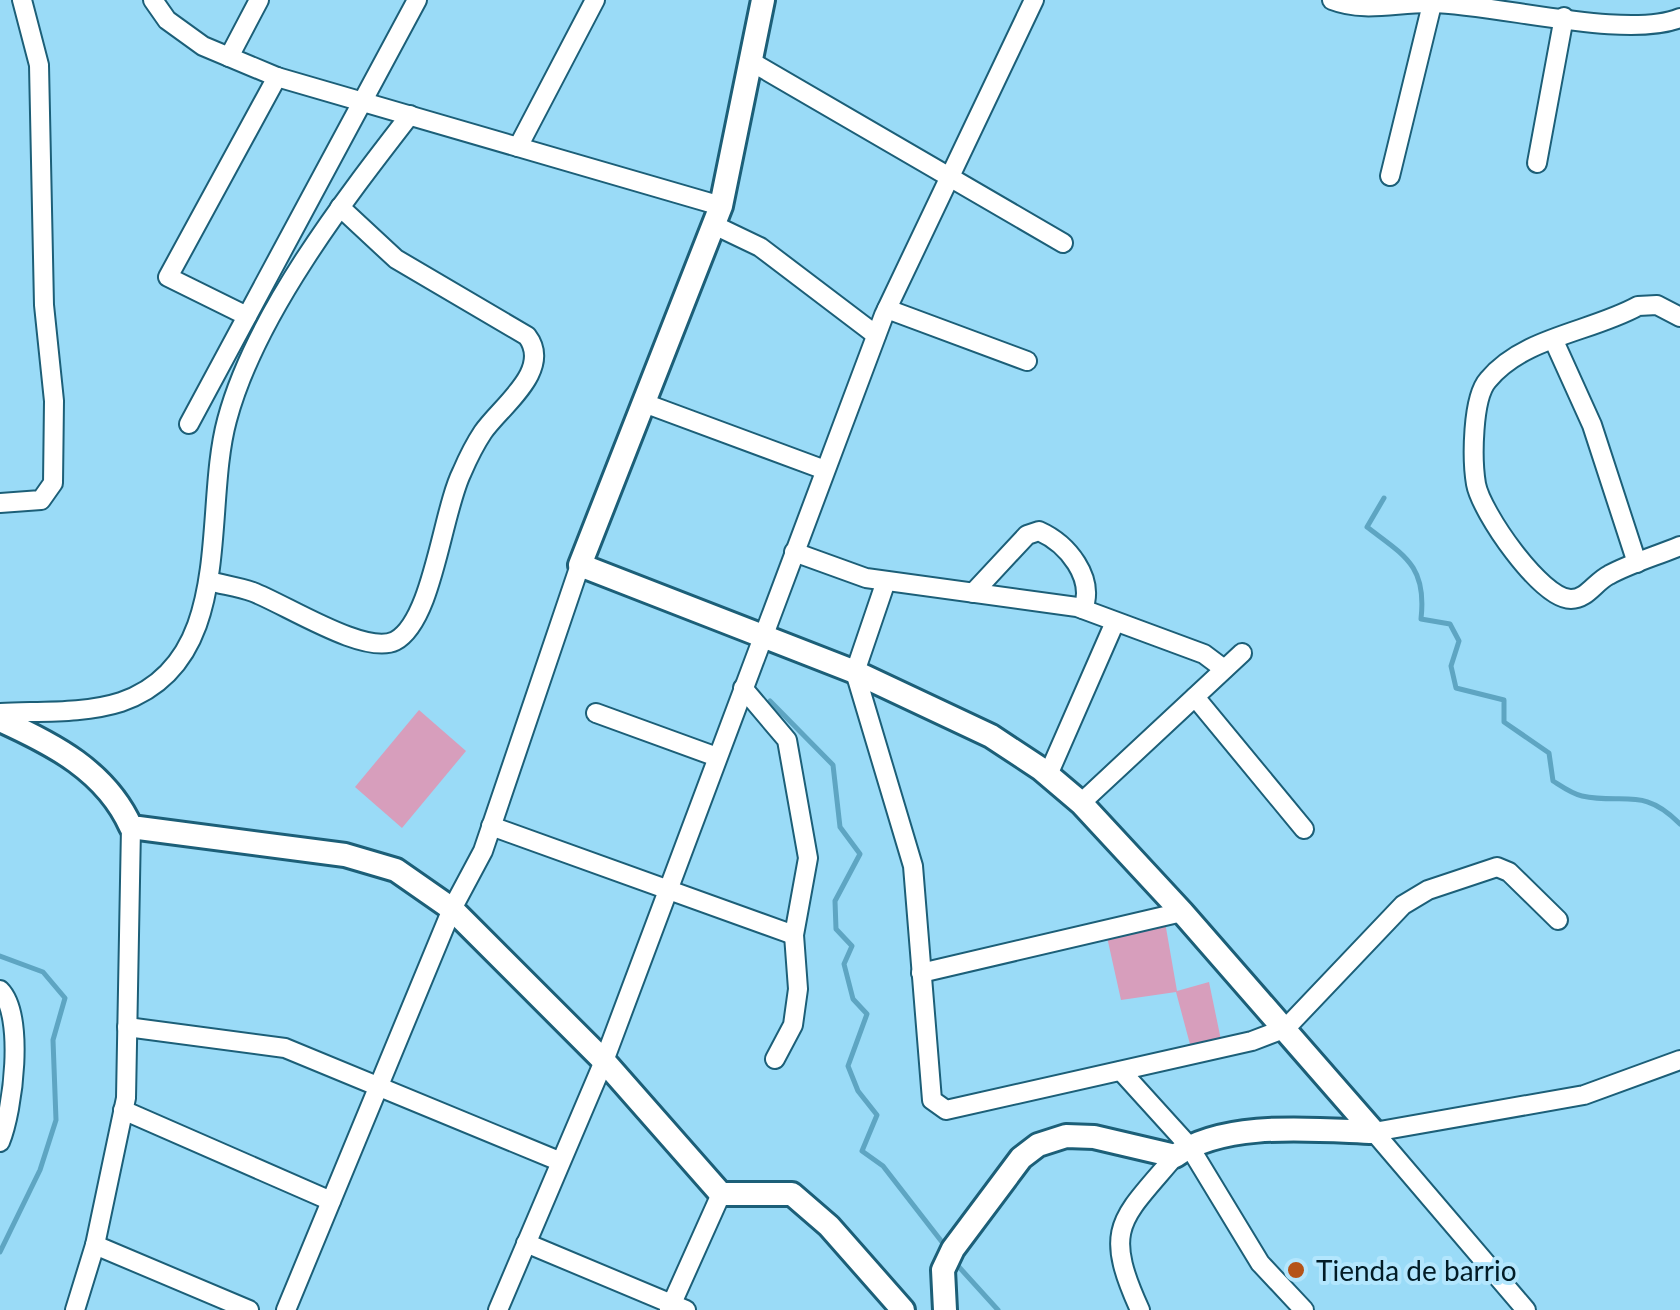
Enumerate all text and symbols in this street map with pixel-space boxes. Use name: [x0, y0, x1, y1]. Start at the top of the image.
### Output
place label: Tienda de barrio: [1316, 1253, 1517, 1287]
marker: Tienda de barrio: [1285, 1259, 1307, 1281]

